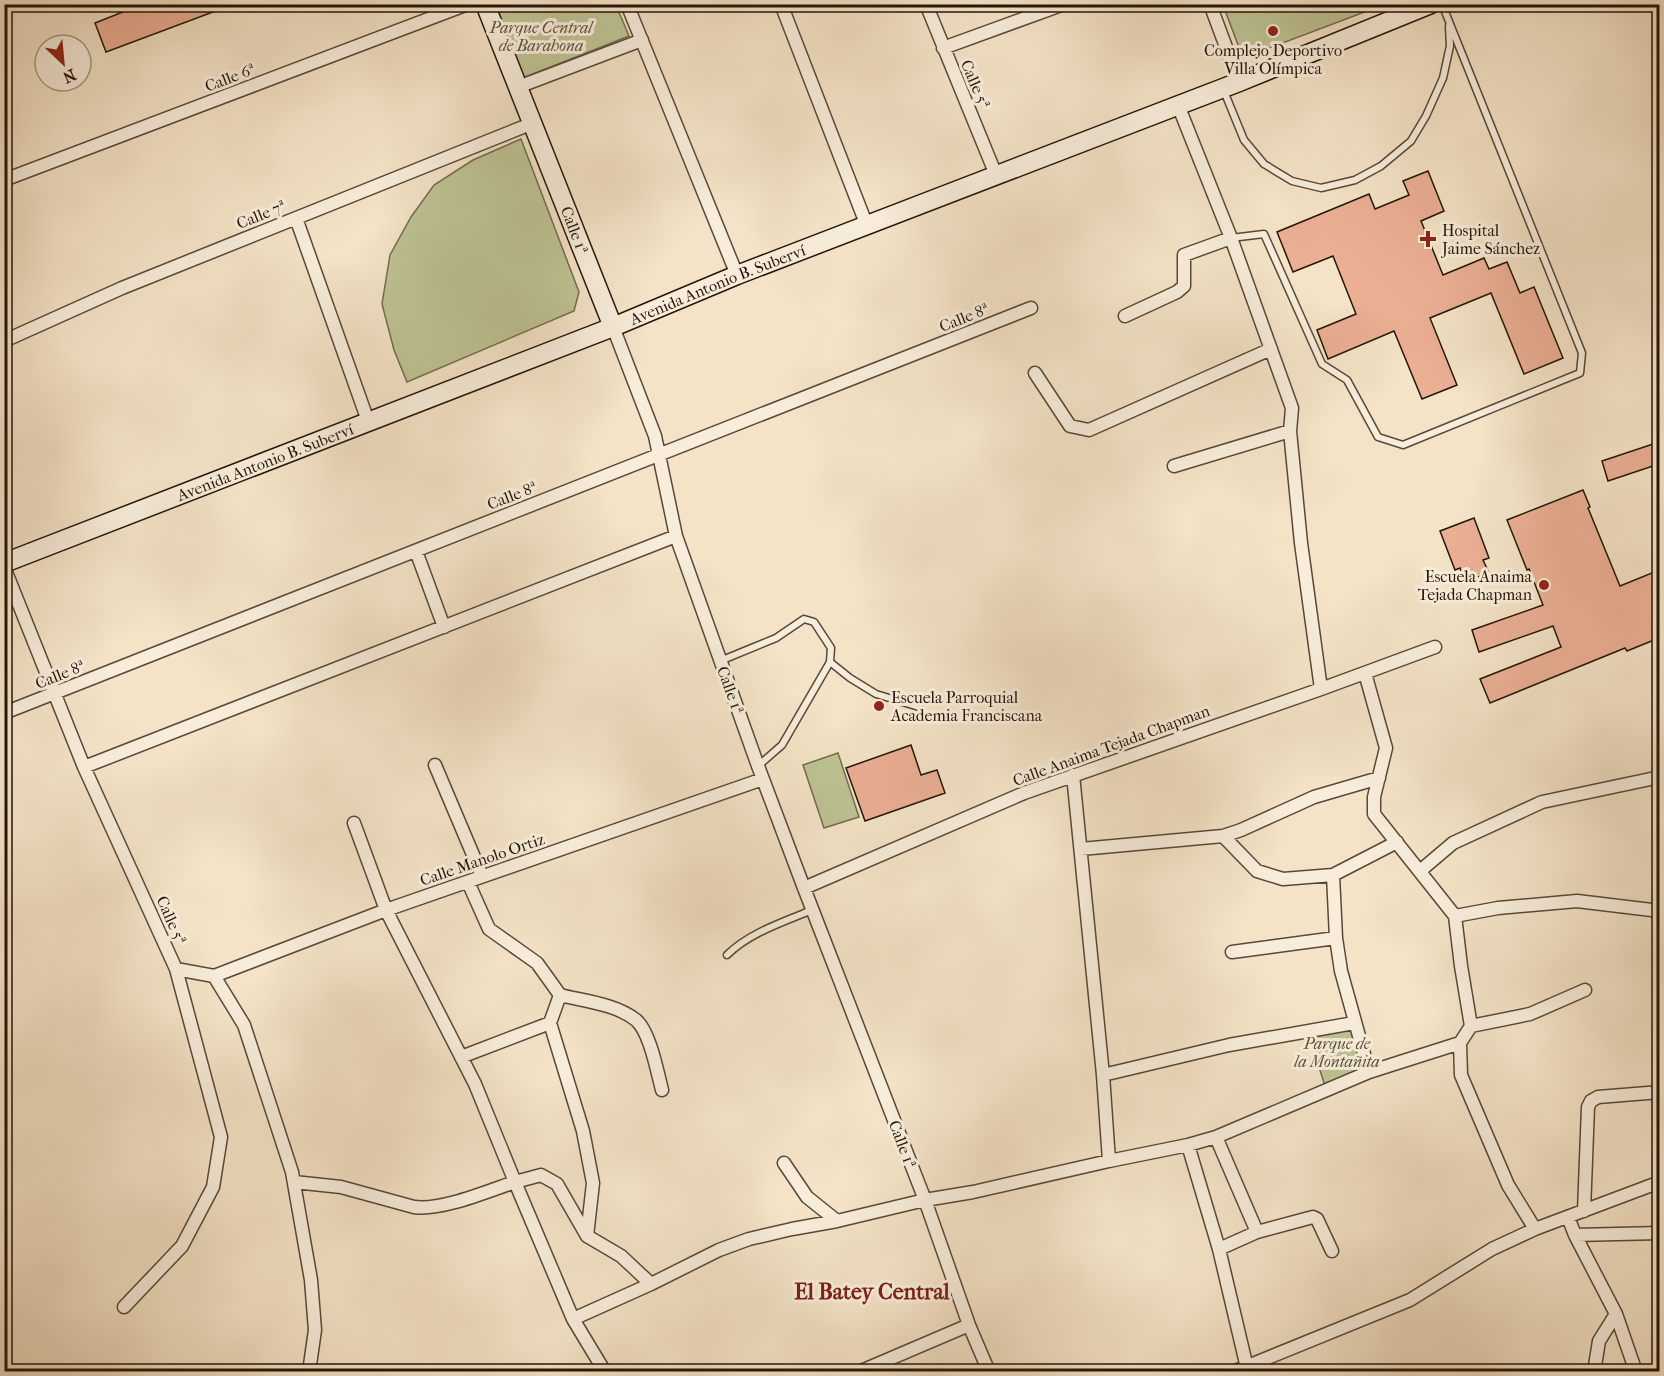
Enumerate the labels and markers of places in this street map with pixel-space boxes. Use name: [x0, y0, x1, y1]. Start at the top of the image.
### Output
marker: Complejo Deportivo Villa Olímpica: [1266, 24, 1280, 38]
place label: Complejo Deportivo Villa Olímpica: [1204, 41, 1342, 78]
place label: Hospital Jaime Sánchez: [1440, 221, 1540, 258]
marker: Hospital Jaime Sánchez: [1419, 230, 1437, 248]
place label: Escuela Anaima Tejada Chapman: [1418, 567, 1533, 604]
marker: Escuela Anaima Tejada Chapman: [1537, 578, 1551, 592]
place label: Escuela Parroquial Academia Franciscana: [890, 688, 1043, 725]
marker: Escuela Parroquial Academia Franciscana: [872, 699, 886, 713]

